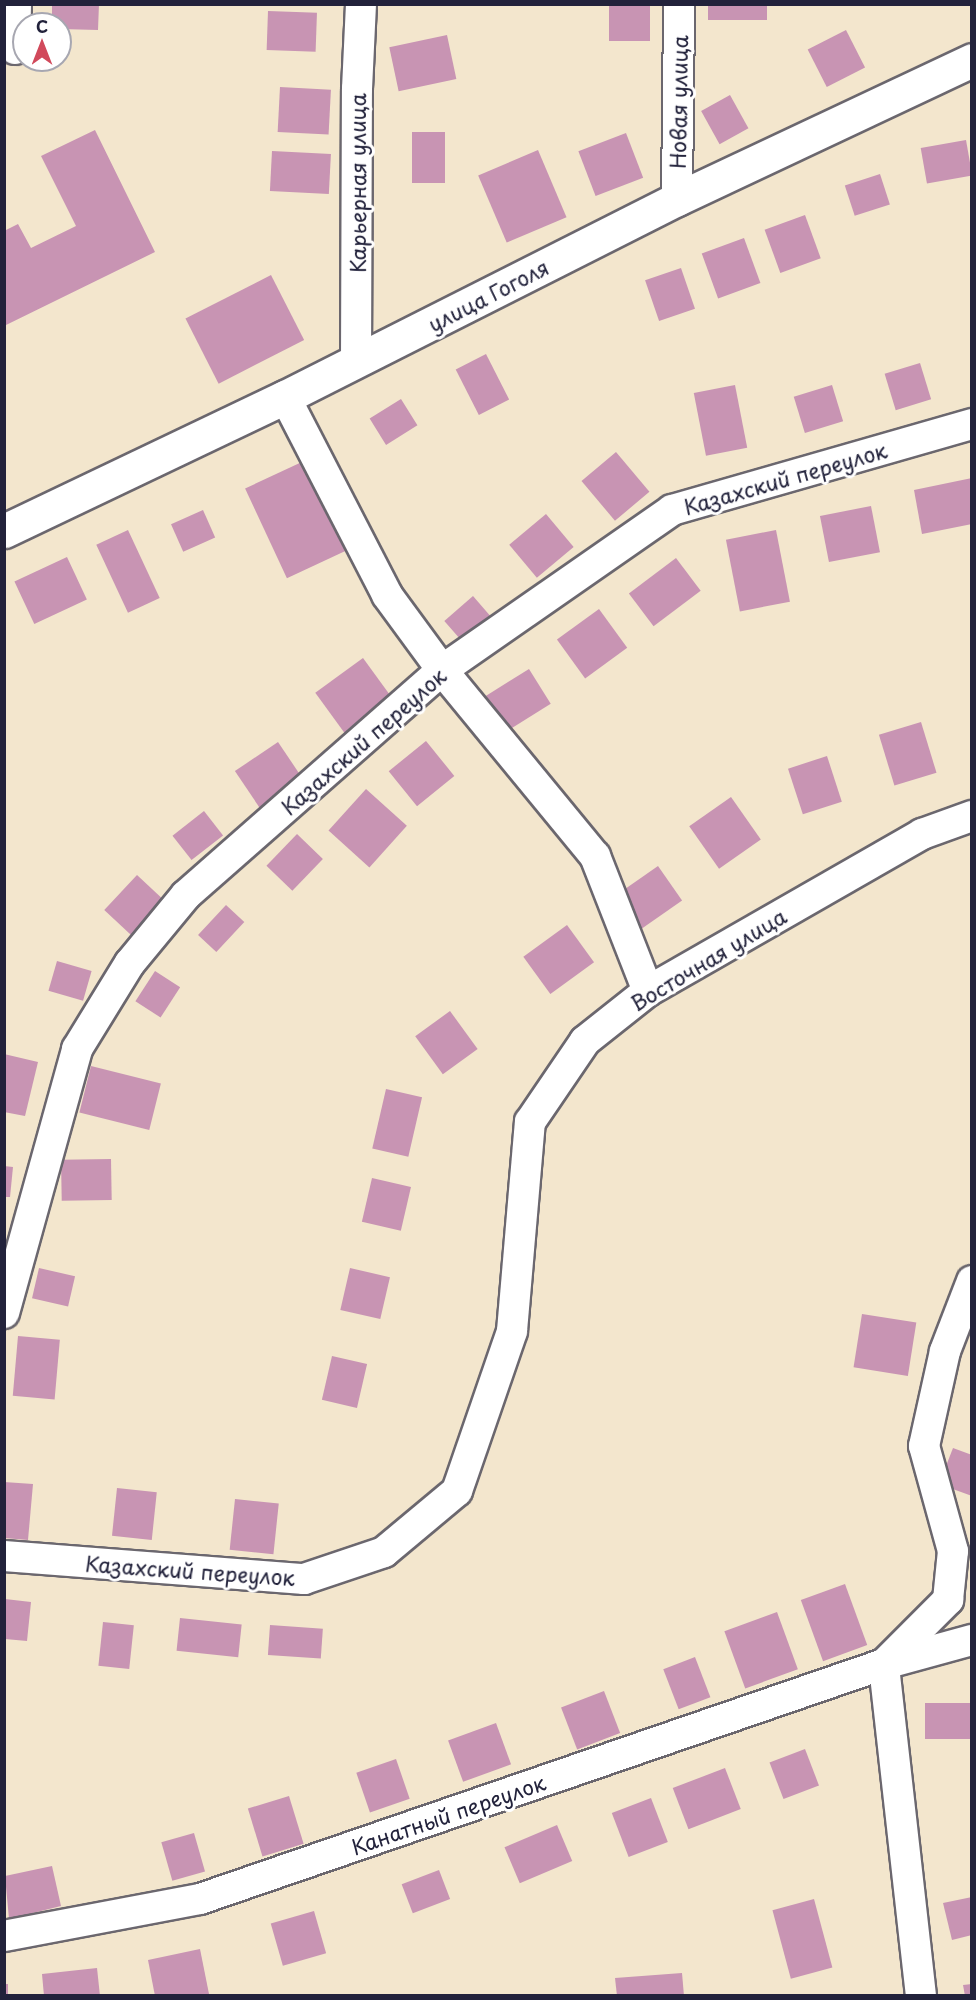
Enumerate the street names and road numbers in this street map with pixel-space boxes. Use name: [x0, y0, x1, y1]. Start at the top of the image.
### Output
street label: Новая улица: [664, 35, 692, 169]
street label: Карьерная улица: [344, 93, 370, 273]
street label: улица Гоголя: [423, 253, 553, 337]
street label: Казахский переулок: [680, 437, 890, 519]
street label: Казахский переулок: [275, 662, 451, 820]
street label: Восточная улица: [625, 902, 791, 1016]
street label: Казахский переулок: [84, 1550, 296, 1590]
street label: Канатный переулок: [348, 1769, 548, 1859]

